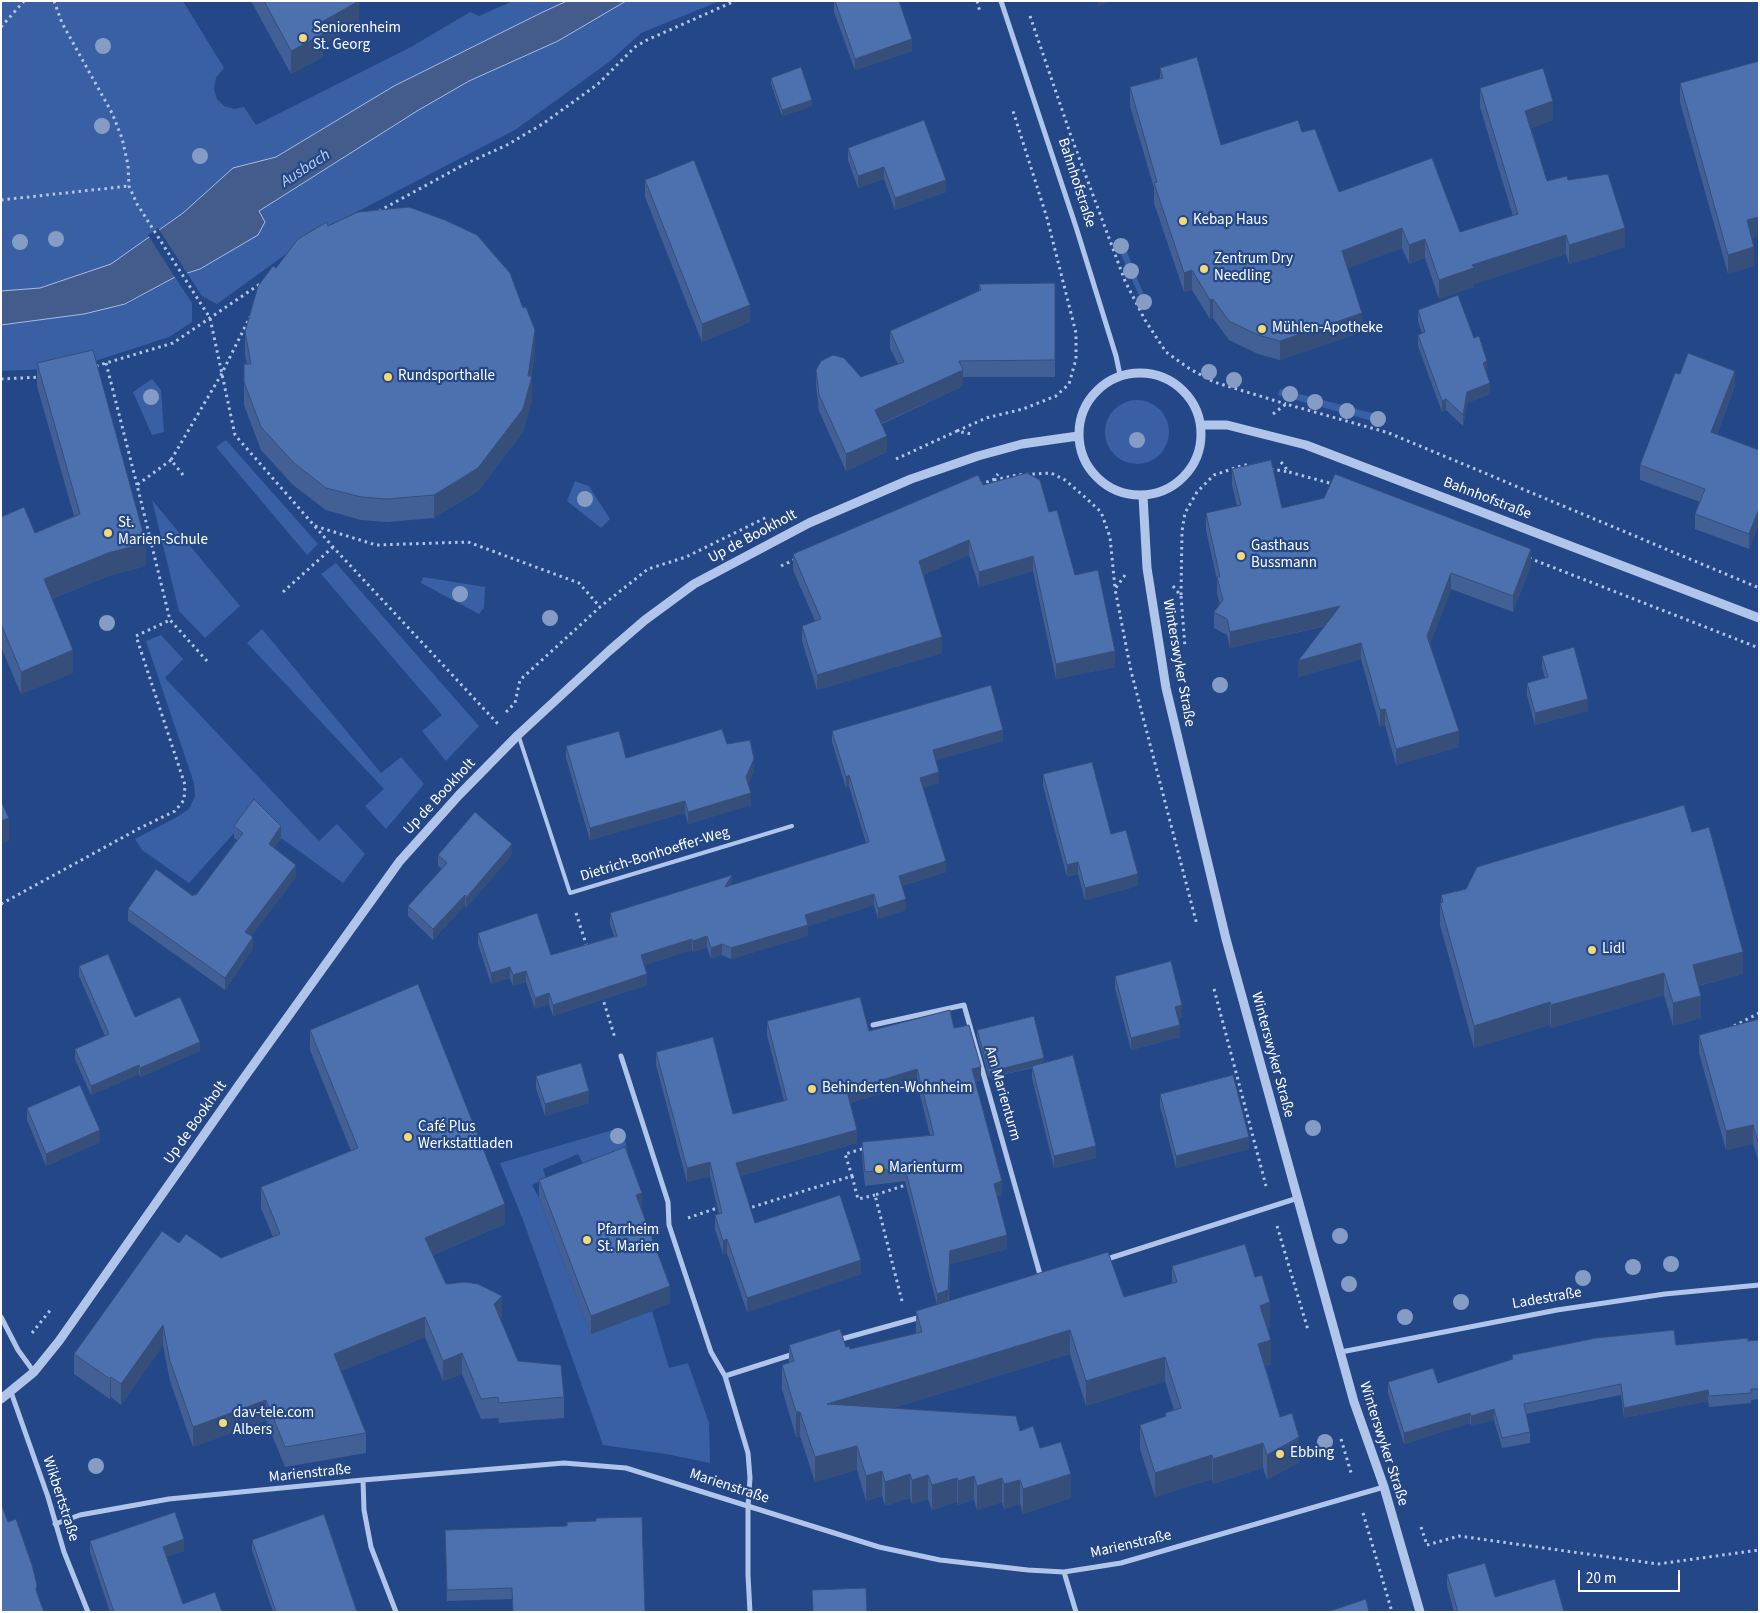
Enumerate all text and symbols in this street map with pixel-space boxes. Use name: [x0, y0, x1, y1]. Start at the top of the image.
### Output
place label: Seniorenheim St. Georg: [313, 20, 401, 55]
marker: Seniorenheim St. Georg: [297, 32, 309, 44]
street label: Bahnhofstraße: [1053, 136, 1099, 230]
water label: Ausbach: [278, 146, 334, 192]
place label: Kebap Haus: [1193, 212, 1268, 230]
marker: Kebap Haus: [1177, 215, 1189, 227]
place label: Zentrum Dry Needling: [1214, 251, 1293, 286]
marker: Zentrum Dry Needling: [1198, 263, 1210, 275]
place label: Mühlen-Apotheke: [1272, 320, 1383, 338]
marker: Mühlen-Apotheke: [1256, 323, 1268, 335]
place label: Rundsporthalle: [398, 368, 495, 386]
marker: Rundsporthalle: [382, 371, 394, 383]
street label: Bahnhofstraße: [1440, 474, 1534, 524]
street label: Up de Bookholt: [706, 506, 800, 568]
place label: St. Marien-Schule: [118, 515, 208, 550]
marker: St. Marien-Schule: [102, 527, 114, 539]
place label: Gasthaus Bussmann: [1251, 538, 1317, 573]
marker: Gasthaus Bussmann: [1235, 550, 1247, 562]
street label: Winterswyker Straße: [1158, 598, 1198, 728]
street label: Up de Bookholt: [400, 755, 480, 839]
street label: Dietrich-Bonhoeffer-Weg: [578, 824, 732, 886]
place label: Lidl: [1602, 941, 1625, 959]
marker: Lidl: [1586, 944, 1598, 956]
street label: Winterswyker Straße: [1247, 990, 1297, 1120]
street label: Am Marienturm: [980, 1045, 1024, 1143]
street label: Up de Bookholt: [161, 1078, 231, 1168]
place label: Behinderten-Wohnheim: [822, 1080, 972, 1098]
marker: Behinderten-Wohnheim: [806, 1083, 818, 1095]
place label: Café Plus Werkstattladen: [418, 1119, 513, 1154]
marker: Café Plus Werkstattladen: [402, 1131, 414, 1143]
place label: Marienturm: [889, 1160, 963, 1178]
marker: Marienturm: [873, 1163, 885, 1175]
place label: Pfarrheim St. Marien: [597, 1222, 660, 1257]
marker: Pfarrheim St. Marien: [581, 1234, 593, 1246]
street label: Ladestraße: [1511, 1284, 1583, 1314]
street label: Winterswyker Straße: [1354, 1380, 1412, 1508]
place label: dav-tele.com Albers: [233, 1405, 314, 1440]
marker: dav-tele.com Albers: [217, 1417, 229, 1429]
place label: Ebbing: [1290, 1445, 1334, 1463]
marker: Ebbing: [1274, 1448, 1286, 1460]
street label: Wikbertstraße: [38, 1454, 82, 1544]
street label: Marienstraße: [268, 1461, 352, 1487]
street label: Marienstraße: [687, 1466, 771, 1508]
street label: Marienstraße: [1089, 1527, 1173, 1563]
scale bar: [1580, 1560, 1682, 1592]
text: 20 m: [1586, 1568, 1616, 1589]

